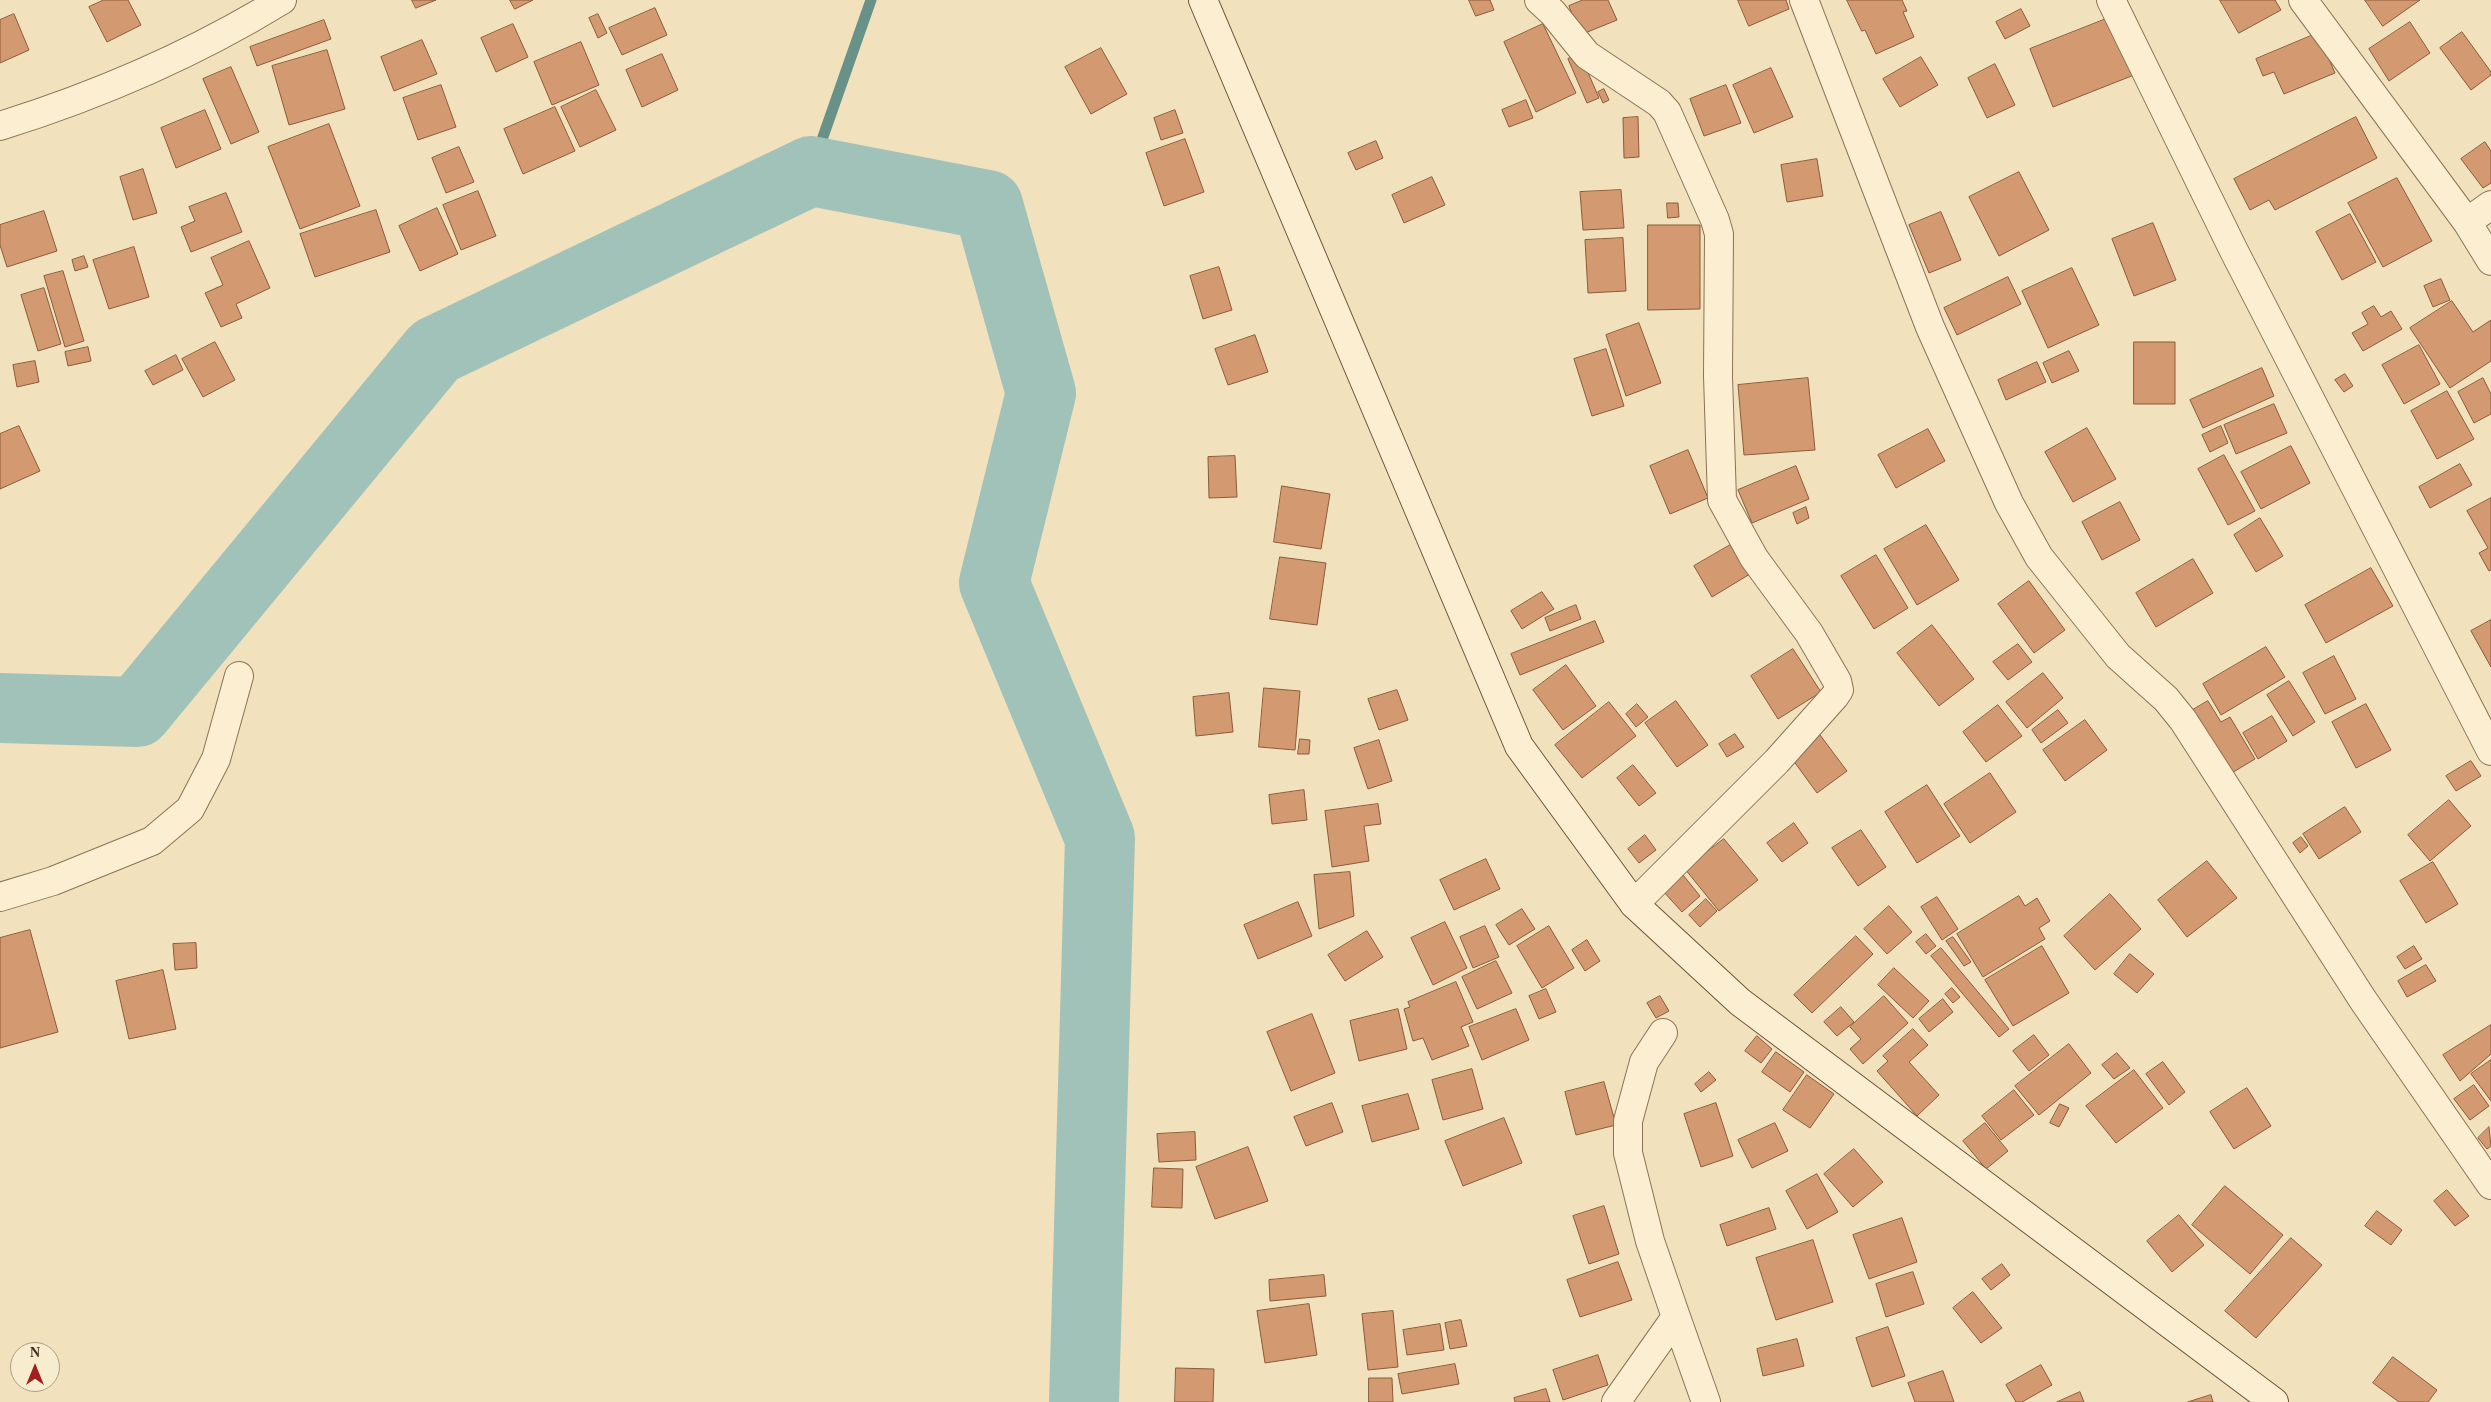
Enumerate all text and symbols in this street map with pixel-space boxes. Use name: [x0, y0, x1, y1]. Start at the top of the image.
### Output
north arrow: [10, 1342, 60, 1392]
text: N: [30, 1345, 40, 1360]

